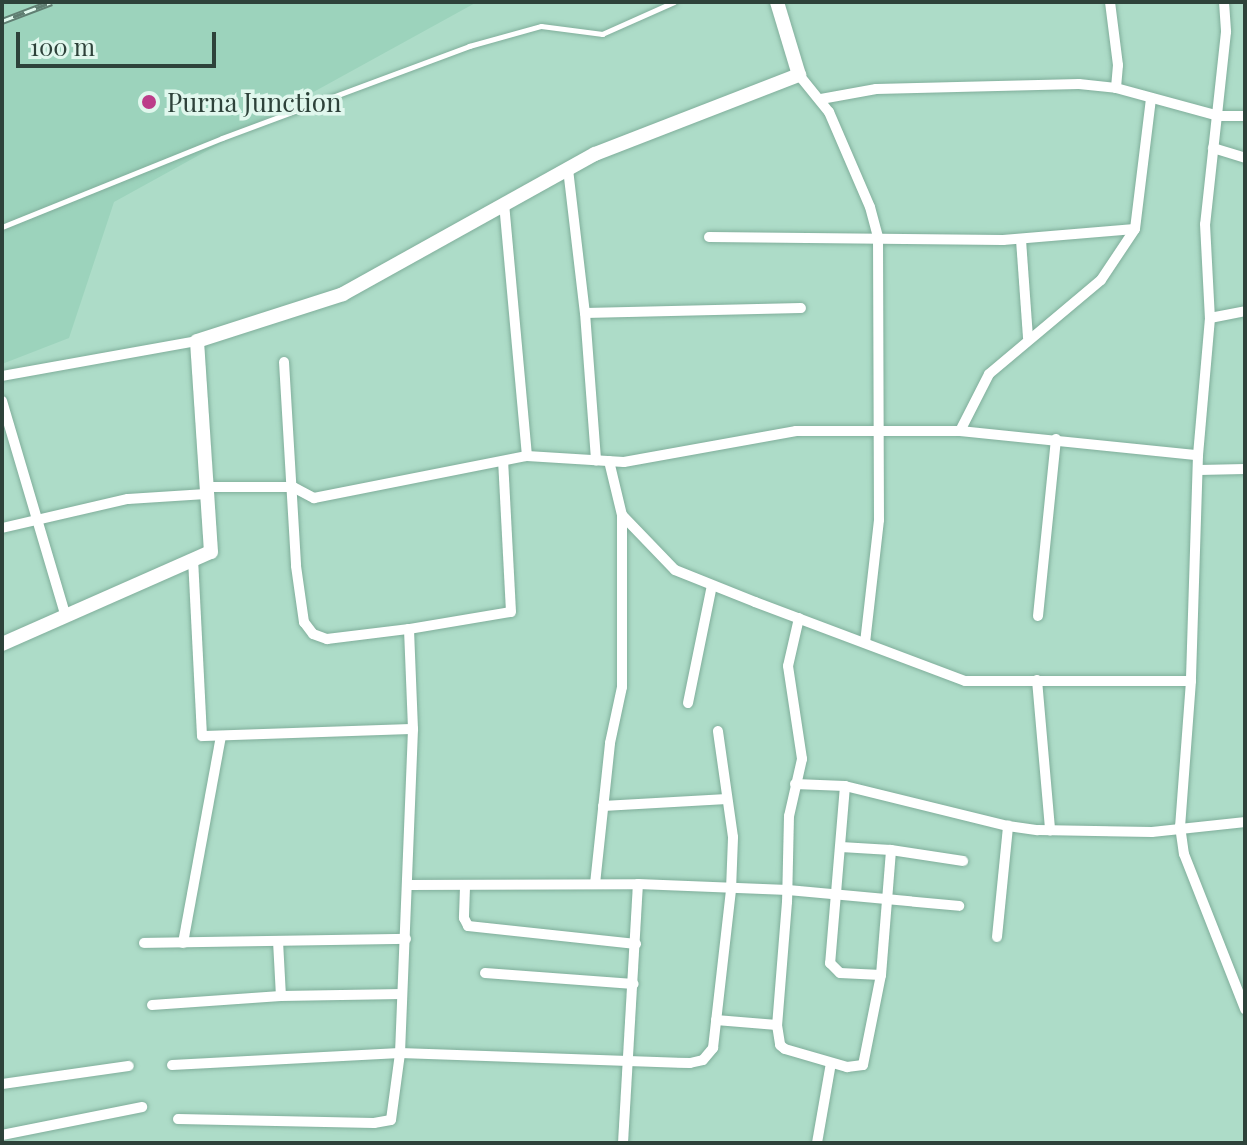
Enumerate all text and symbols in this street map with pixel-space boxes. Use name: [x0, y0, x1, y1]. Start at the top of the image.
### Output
scale bar: [20, 16, 220, 66]
text: 100 m: [30, 30, 95, 62]
place label: Purna Junction: [167, 86, 342, 118]
marker: Purna Junction: [138, 91, 160, 113]

